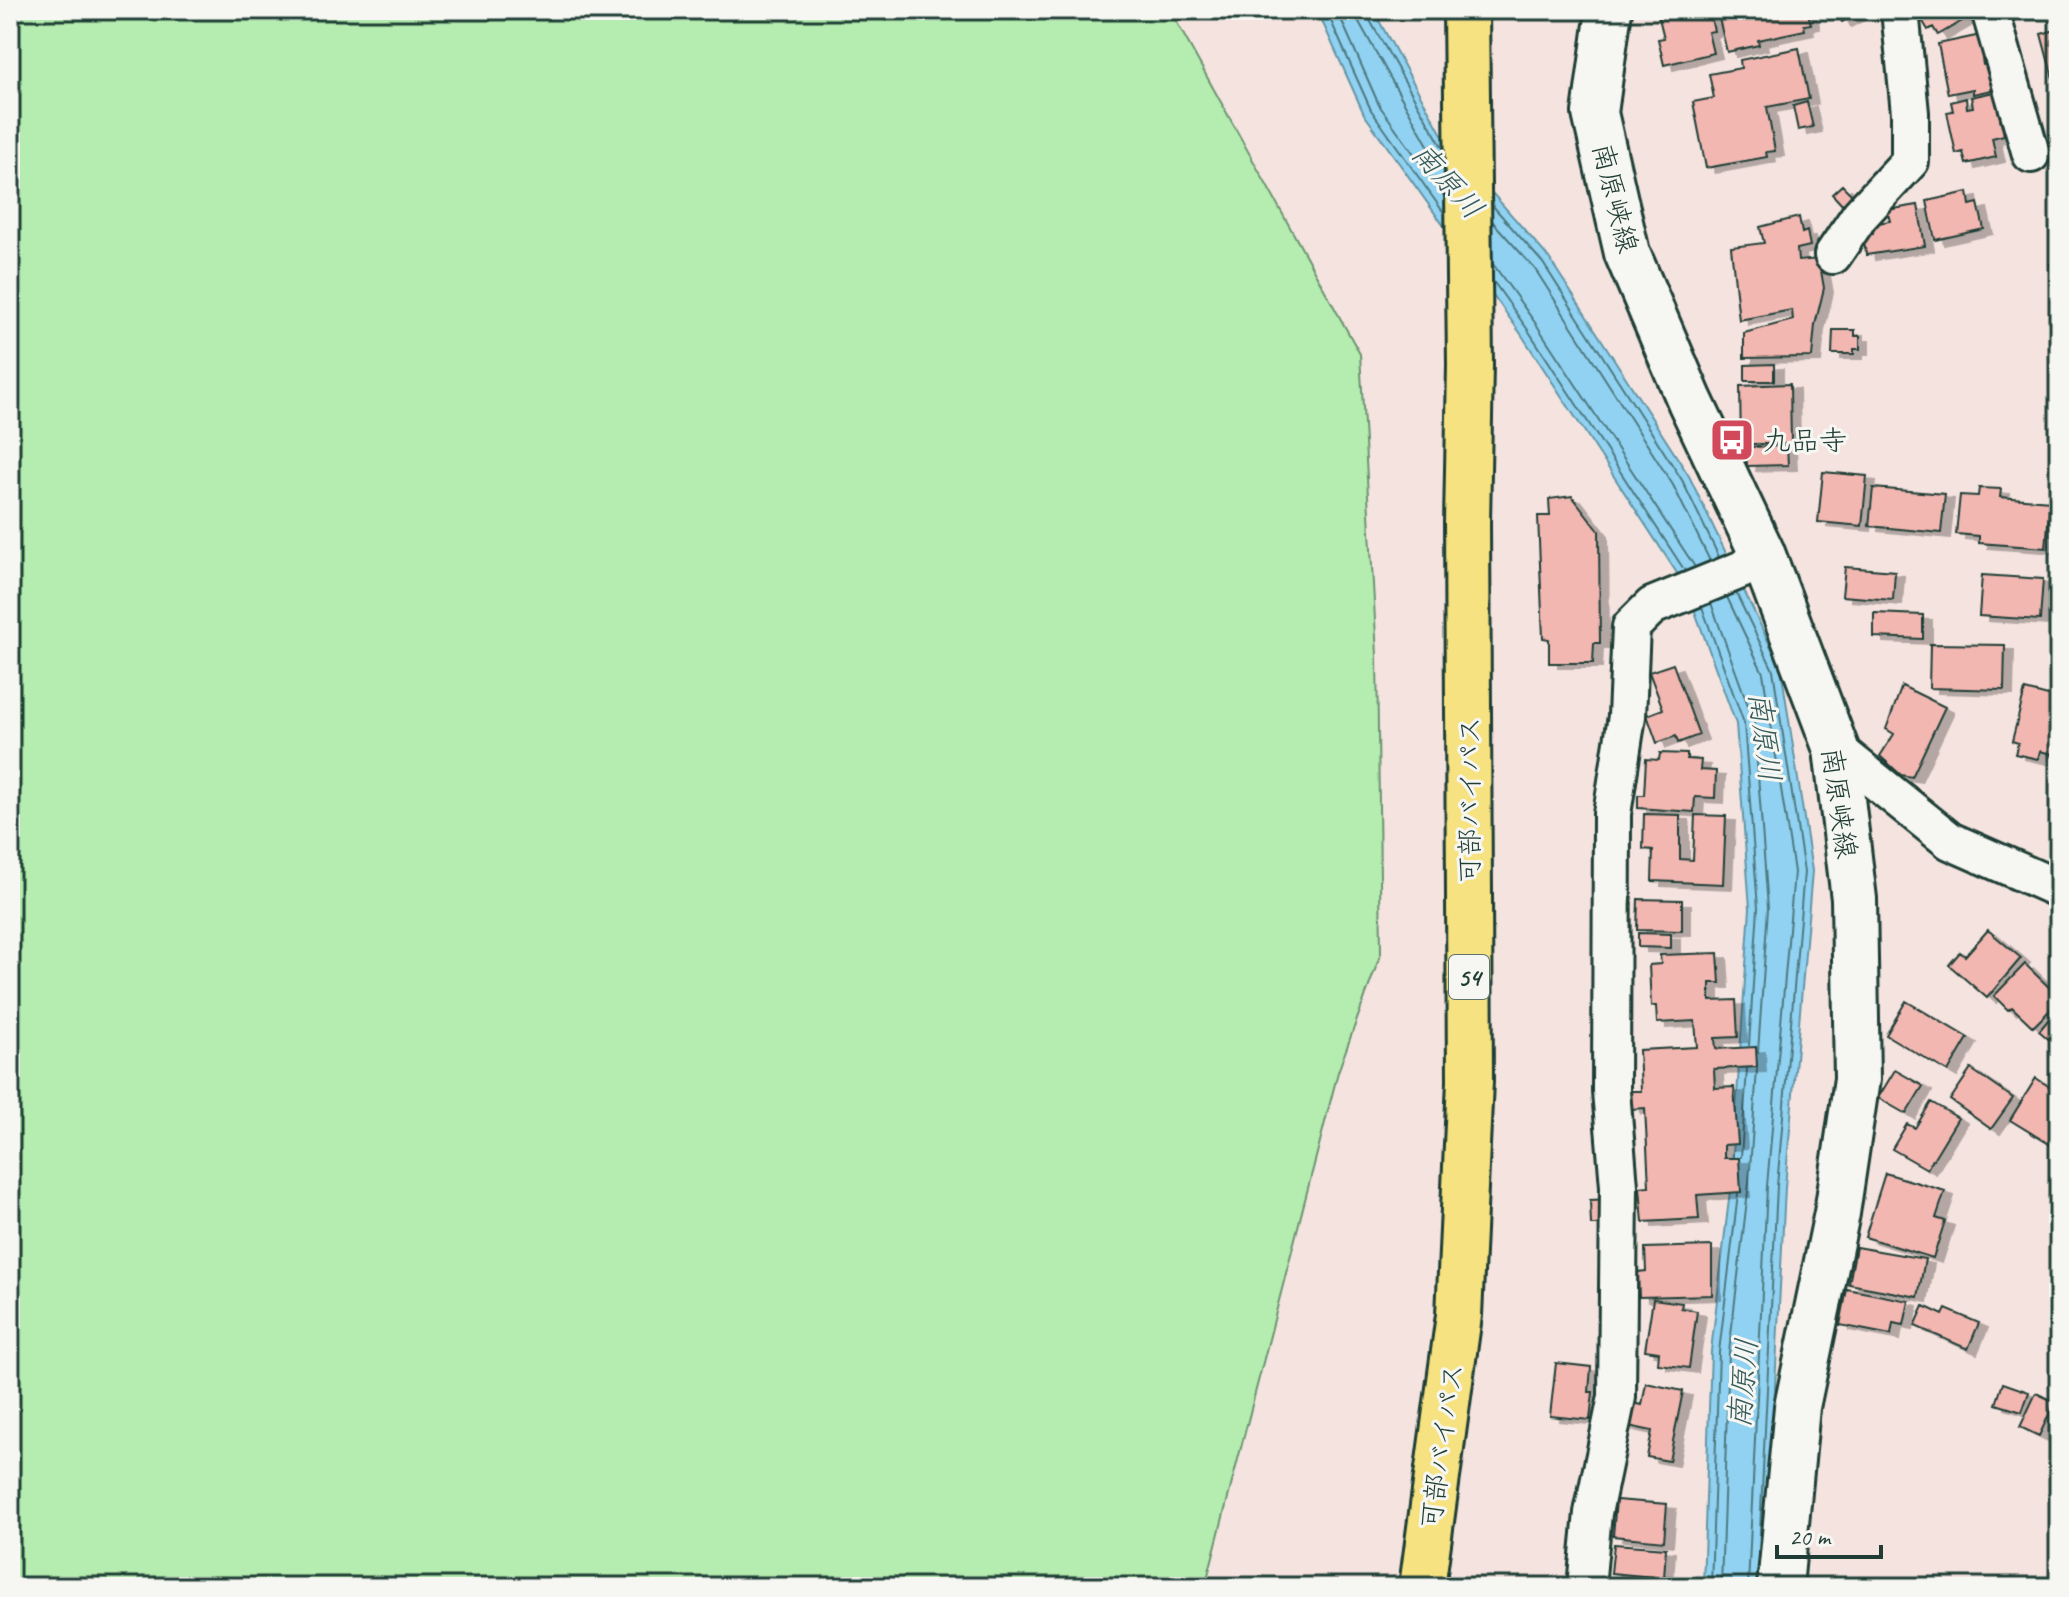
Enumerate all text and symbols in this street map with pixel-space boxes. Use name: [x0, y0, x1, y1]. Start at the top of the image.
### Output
water label: 南原川: [1404, 135, 1492, 227]
street label: 南原峡線: [1585, 140, 1646, 257]
bus stop icon: 九品寺: [1708, 416, 1756, 464]
place label: 九品寺: [1763, 423, 1847, 458]
water label: 南原川: [1741, 690, 1789, 784]
street label: 可部バイパス: [1452, 716, 1487, 884]
street label: 南原峡線: [1814, 745, 1865, 861]
road number: 54: [1449, 955, 1489, 999]
water label: 南原川: [1720, 1337, 1766, 1429]
street label: 可部バイパス: [1413, 1361, 1470, 1531]
scale bar: [1777, 1509, 1881, 1559]
text: 20 m: [1789, 1522, 1832, 1552]

